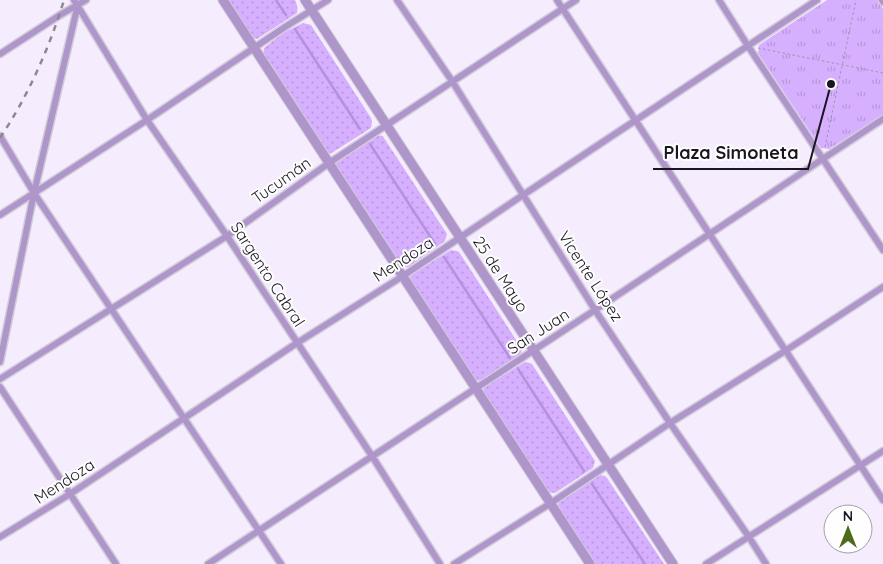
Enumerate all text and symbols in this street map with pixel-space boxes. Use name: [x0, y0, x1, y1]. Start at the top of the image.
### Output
callout: Plaza Simoneta: [653, 136, 808, 169]
text: Plaza Simoneta: [664, 141, 798, 164]
street label: Tucumán: [248, 152, 314, 208]
street label: Sargento Cabral: [227, 218, 309, 330]
street label: Vicente López: [554, 227, 628, 325]
street label: Mendoza: [369, 232, 437, 286]
street label: 25 de Mayo: [469, 232, 533, 316]
street label: San Juan: [503, 304, 573, 358]
street label: Mendoza: [30, 454, 98, 508]
north arrow: [823, 504, 873, 554]
text: N: [843, 507, 853, 525]

